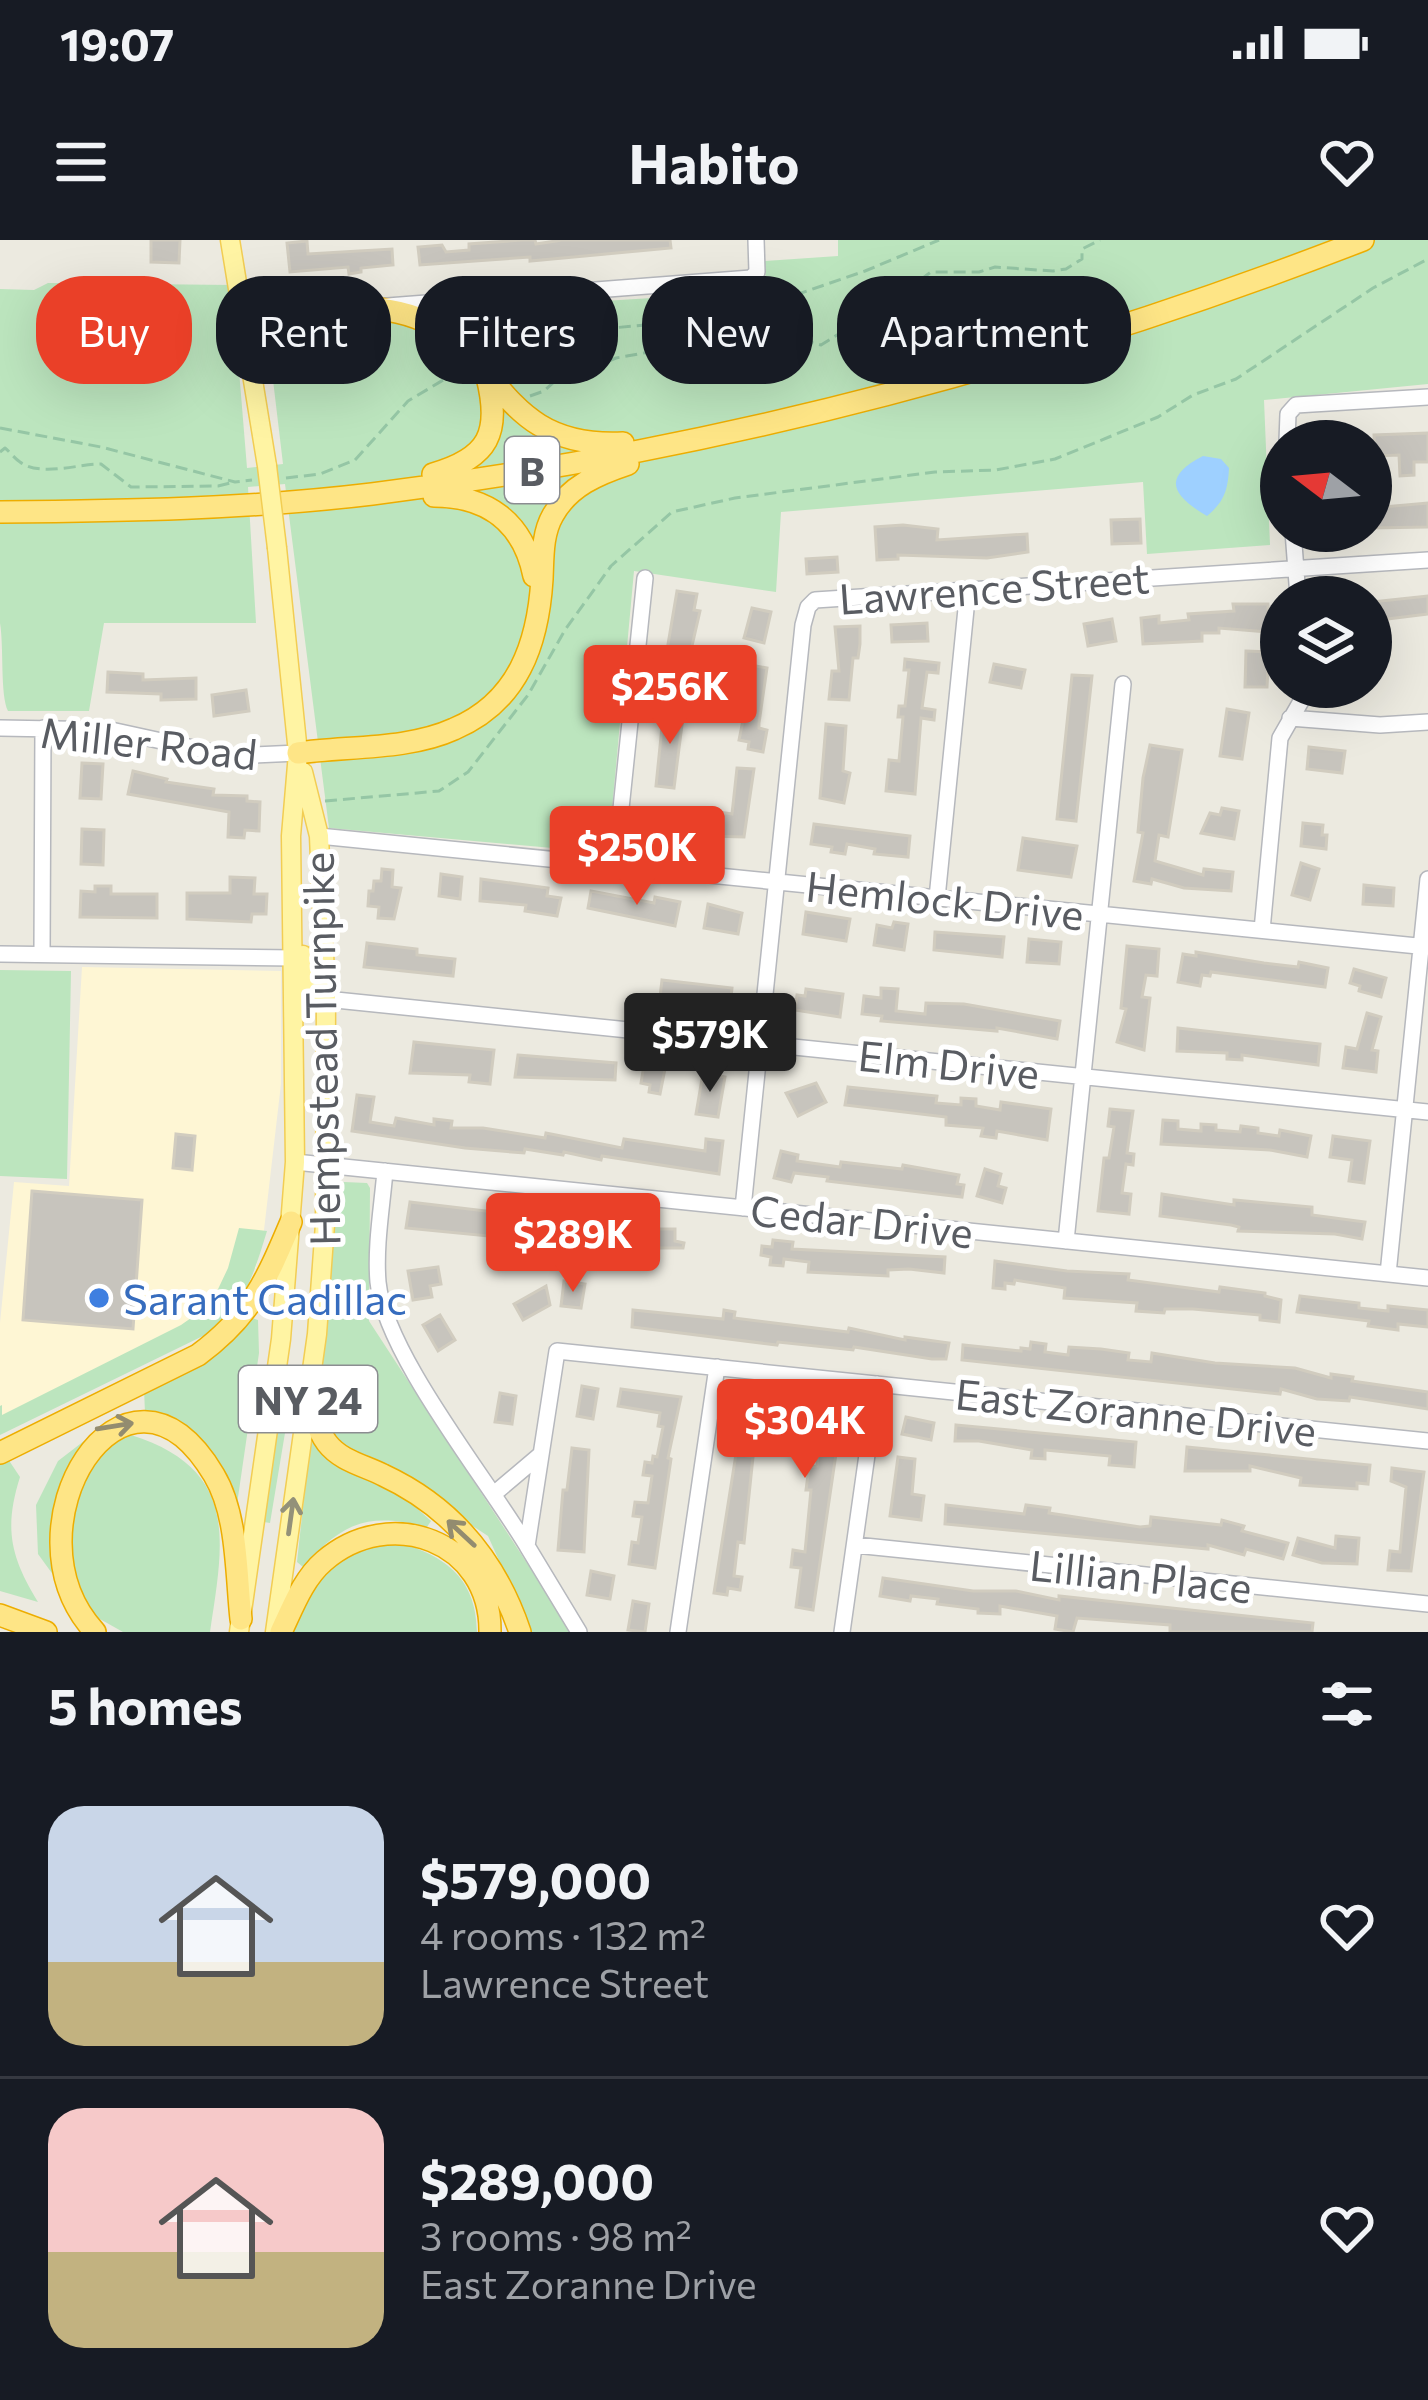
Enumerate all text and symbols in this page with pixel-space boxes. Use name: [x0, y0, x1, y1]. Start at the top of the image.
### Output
text: 19:07: [60, 15, 174, 70]
icon: menu: [48, 129, 114, 195]
text: Habito: [629, 129, 799, 195]
icon: heart: [1314, 129, 1380, 195]
chip: Buy: [36, 276, 192, 384]
chip: Rent: [216, 276, 391, 384]
chip: Filters: [415, 276, 618, 384]
chip: New: [642, 276, 813, 384]
chip: Apartment: [837, 276, 1131, 384]
north arrow: [1260, 420, 1392, 552]
map controls: [1260, 420, 1392, 708]
road number: B: [505, 437, 559, 503]
street label: Lawrence Street: [837, 550, 1151, 624]
button: layers: [1260, 576, 1392, 708]
pin: $256K: [586, 645, 754, 747]
text: $256K: [611, 660, 729, 708]
street label: Miller Road: [38, 705, 260, 779]
pin: $250K: [553, 806, 721, 908]
text: $250K: [577, 821, 697, 869]
street label: Hempstead Turnpike: [291, 851, 349, 1247]
street label: Hemlock Drive: [803, 859, 1087, 939]
pin: $579K: [626, 993, 794, 1095]
text: $579K: [651, 1008, 769, 1056]
street label: Elm Drive: [856, 1028, 1042, 1098]
street label: Cedar Drive: [748, 1182, 976, 1258]
pin: $289K: [489, 1193, 657, 1295]
text: $289K: [513, 1208, 633, 1256]
place label: Sarant Cadillac: [123, 1272, 407, 1324]
marker: Sarant Cadillac: [86, 1285, 112, 1311]
road number: NY 24: [239, 1366, 377, 1432]
street label: East Zoranne Drive: [953, 1366, 1319, 1456]
pin: $304K: [721, 1379, 889, 1481]
text: $304K: [744, 1394, 866, 1442]
one-way arrow: [94, 1414, 133, 1437]
one-way arrow: [280, 1497, 303, 1536]
one-way arrow: [447, 1519, 477, 1547]
street label: Lillian Place: [1027, 1537, 1255, 1613]
icon: filters: [1314, 1671, 1380, 1737]
text: 5 homes: [48, 1673, 243, 1736]
text: $579,000: [420, 1847, 651, 1910]
icon: home: [144, 1854, 288, 1998]
icon: heart: [1314, 1893, 1380, 1959]
text: 4 rooms · 132 m²: [420, 1910, 706, 1958]
text: Lawrence Street: [420, 1958, 709, 2006]
text: $289,000: [420, 2148, 654, 2211]
icon: home: [144, 2156, 288, 2300]
icon: heart: [1314, 2195, 1380, 2261]
text: 3 rooms · 98 m²: [420, 2211, 692, 2259]
text: East Zoranne Drive: [420, 2259, 757, 2307]

